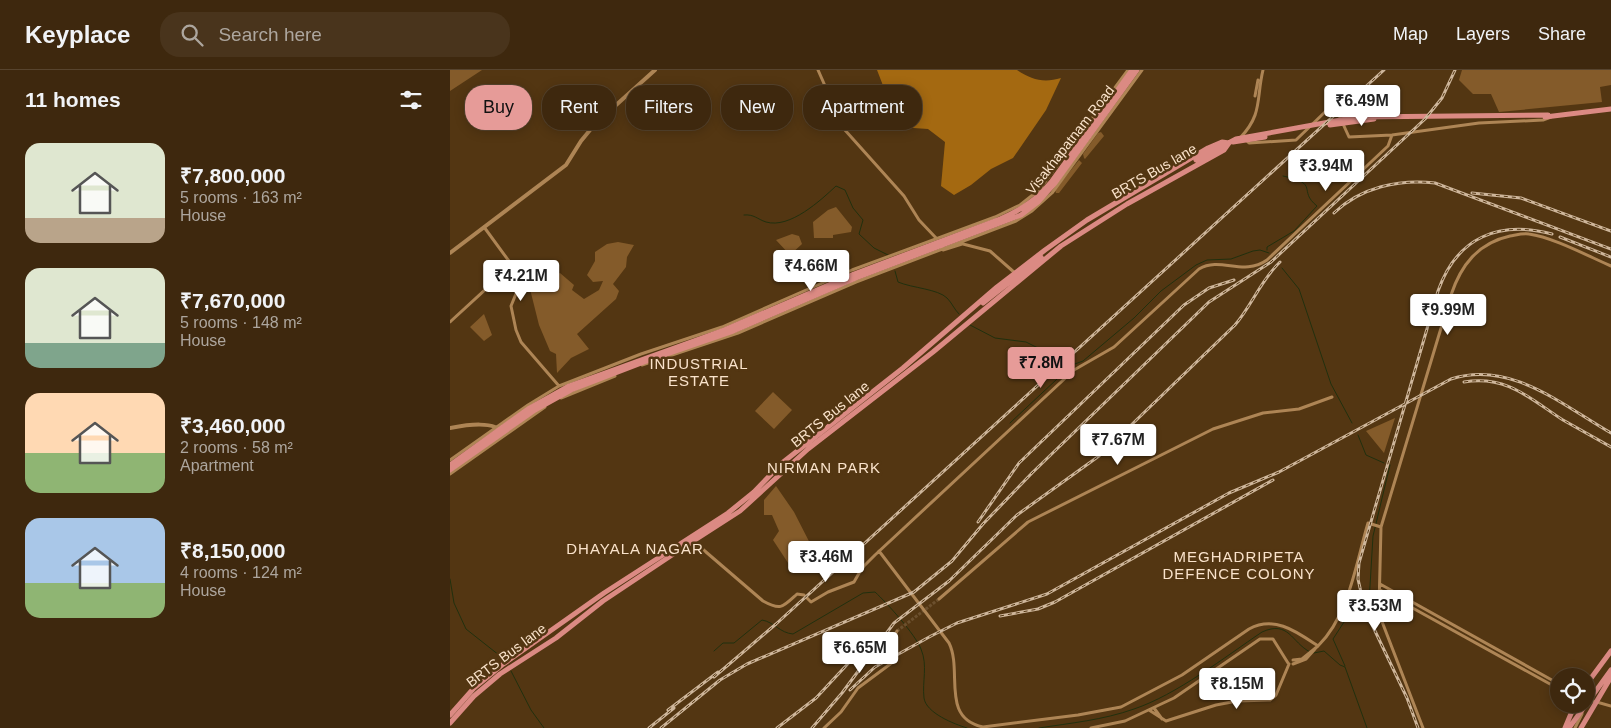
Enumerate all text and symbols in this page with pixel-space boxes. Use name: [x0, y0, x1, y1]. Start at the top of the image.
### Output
search box: [160, 12, 510, 57]
text: Keyplace: [25, 21, 130, 48]
icon: search: [178, 21, 206, 49]
text: Search here: [218, 24, 322, 45]
text: Map: [1393, 24, 1428, 44]
text: Layers: [1456, 24, 1510, 44]
text: Share: [1538, 24, 1586, 44]
street label: Visakhapatnam Road: [1023, 82, 1117, 198]
chip: Buy: [465, 85, 532, 130]
chip: Rent: [542, 85, 616, 130]
chip: Filters: [626, 85, 711, 130]
chip: New: [721, 85, 793, 130]
chip: Apartment: [803, 85, 922, 130]
pin: ₹6.49M: [1321, 85, 1403, 127]
icon: filters: [397, 86, 425, 114]
text: 11 homes: [25, 88, 121, 111]
text: ₹6.49M: [1335, 92, 1389, 109]
street label: BRTS Bus lane: [1109, 140, 1200, 202]
pin: ₹3.94M: [1285, 150, 1367, 192]
text: ₹3.94M: [1299, 157, 1353, 174]
icon: home: [65, 163, 125, 223]
text: ₹7,800,000: [180, 164, 285, 187]
text: 5 rooms · 163 m²: [180, 189, 302, 206]
text: House: [180, 207, 226, 224]
pin: ₹4.66M: [770, 250, 852, 292]
text: ₹4.66M: [784, 257, 838, 274]
pin: ₹4.21M: [480, 260, 562, 302]
text: ₹4.21M: [494, 267, 548, 284]
icon: home: [65, 288, 125, 348]
text: ₹7,670,000: [180, 289, 285, 312]
pin: ₹9.99M: [1407, 294, 1489, 336]
text: ₹9.99M: [1421, 301, 1475, 318]
text: 5 rooms · 148 m²: [180, 314, 302, 331]
text: House: [180, 332, 226, 349]
pin: ₹7.8M: [1006, 346, 1076, 389]
text: ₹7.8M: [1019, 354, 1063, 371]
district label: INDUSTRIAL ESTATE: [649, 355, 749, 389]
street label: BRTS Bus lane: [788, 378, 872, 450]
icon: home: [65, 413, 125, 473]
text: ₹3,460,000: [180, 414, 285, 437]
pin: ₹7.67M: [1077, 424, 1159, 466]
text: ₹7.67M: [1091, 431, 1145, 448]
text: 2 rooms · 58 m²: [180, 439, 293, 456]
text: Apartment: [180, 457, 254, 474]
district label: NIRMAN PARK: [767, 459, 881, 476]
icon: home: [65, 538, 125, 598]
text: ₹8,150,000: [180, 539, 285, 562]
district label: DHAYALA NAGAR: [566, 540, 704, 557]
pin: ₹3.46M: [785, 540, 867, 583]
text: ₹3.46M: [799, 548, 853, 565]
district label: MEGHADRIPETA DEFENCE COLONY: [1162, 548, 1316, 582]
text: 4 rooms · 124 m²: [180, 564, 302, 581]
text: House: [180, 582, 226, 599]
pin: ₹3.53M: [1334, 590, 1416, 632]
text: ₹3.53M: [1348, 597, 1402, 614]
street label: BRTS Bus lane: [463, 620, 549, 690]
pin: ₹6.65M: [819, 632, 901, 674]
text: ₹6.65M: [833, 639, 887, 656]
pin: ₹8.15M: [1196, 668, 1278, 710]
map controls: [1550, 668, 1595, 713]
button: locate: [1550, 668, 1595, 713]
text: ₹8.15M: [1210, 675, 1264, 692]

